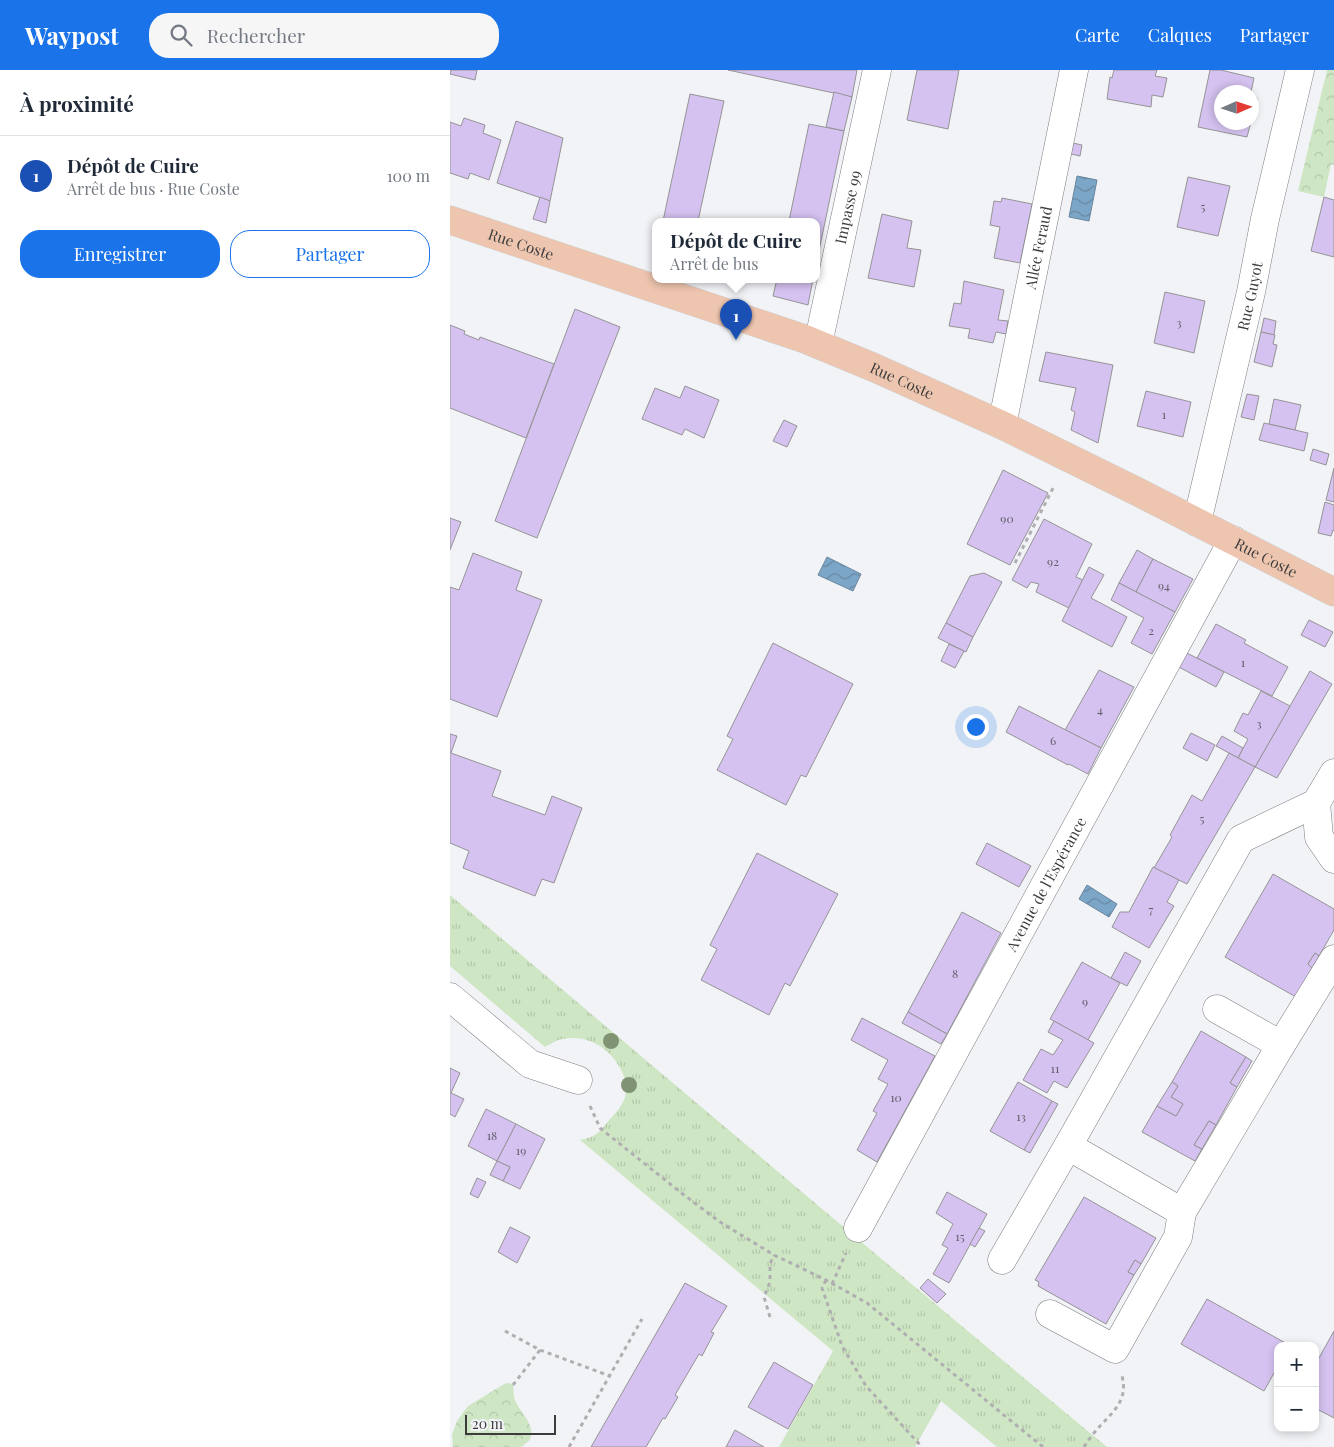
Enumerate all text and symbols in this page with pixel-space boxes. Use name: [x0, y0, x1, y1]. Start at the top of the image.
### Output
search box: [149, 13, 499, 58]
text: Waypost: [25, 19, 119, 51]
icon: search: [167, 21, 195, 49]
text: Rechercher: [207, 22, 305, 48]
text: Carte: [1075, 23, 1120, 47]
text: Calques: [1148, 23, 1212, 47]
text: Partager: [1240, 23, 1309, 47]
north arrow: [1214, 85, 1259, 130]
text: À proximité: [20, 89, 134, 117]
text: Dépôt de Cuire: [67, 152, 199, 178]
text: 1: [33, 165, 39, 186]
text: 100 m: [387, 165, 430, 186]
street label: Impasse 99: [830, 169, 865, 246]
text: Arrêt de bus · Rue Coste: [67, 178, 240, 199]
house number: 5: [1201, 198, 1206, 214]
street label: Allée Feraud: [1020, 204, 1056, 292]
popup: [652, 218, 820, 283]
street label: Rue Coste: [486, 224, 557, 264]
text: Dépôt de Cuire: [670, 227, 802, 253]
button: Enregistrer: [20, 230, 220, 278]
button: Partager: [230, 230, 430, 278]
text: Arrêt de bus: [670, 253, 758, 274]
street label: Rue Guyot: [1232, 259, 1267, 333]
pin: 1: [720, 299, 752, 340]
house number: 3: [1176, 314, 1182, 330]
street label: Rue Coste: [867, 357, 937, 403]
house number: 1: [1162, 406, 1167, 422]
house number: 90: [1000, 510, 1014, 526]
street label: Rue Coste: [1231, 533, 1301, 582]
house number: 92: [1047, 553, 1059, 569]
house number: 94: [1158, 577, 1170, 593]
house number: 2: [1148, 622, 1154, 638]
house number: 1: [1241, 654, 1246, 670]
house number: 4: [1097, 701, 1103, 717]
your location: [963, 714, 989, 740]
house number: 3: [1256, 715, 1262, 731]
house number: 6: [1050, 732, 1056, 748]
house number: 5: [1200, 810, 1205, 826]
street label: Avenue de l'Espérance: [1000, 813, 1090, 955]
house number: 7: [1149, 901, 1154, 917]
house number: 8: [952, 965, 958, 981]
house number: 9: [1082, 993, 1088, 1009]
house number: 11: [1051, 1060, 1060, 1076]
house number: 10: [890, 1089, 902, 1105]
house number: 13: [1016, 1108, 1026, 1124]
house number: 18: [487, 1127, 497, 1143]
house number: 19: [516, 1142, 526, 1158]
house number: 15: [955, 1228, 965, 1244]
map controls: [1274, 1342, 1319, 1432]
button: +: [1274, 1342, 1319, 1387]
button: −: [1274, 1387, 1319, 1432]
scale bar: [465, 1412, 556, 1435]
text: 20 m: [472, 1414, 503, 1433]

